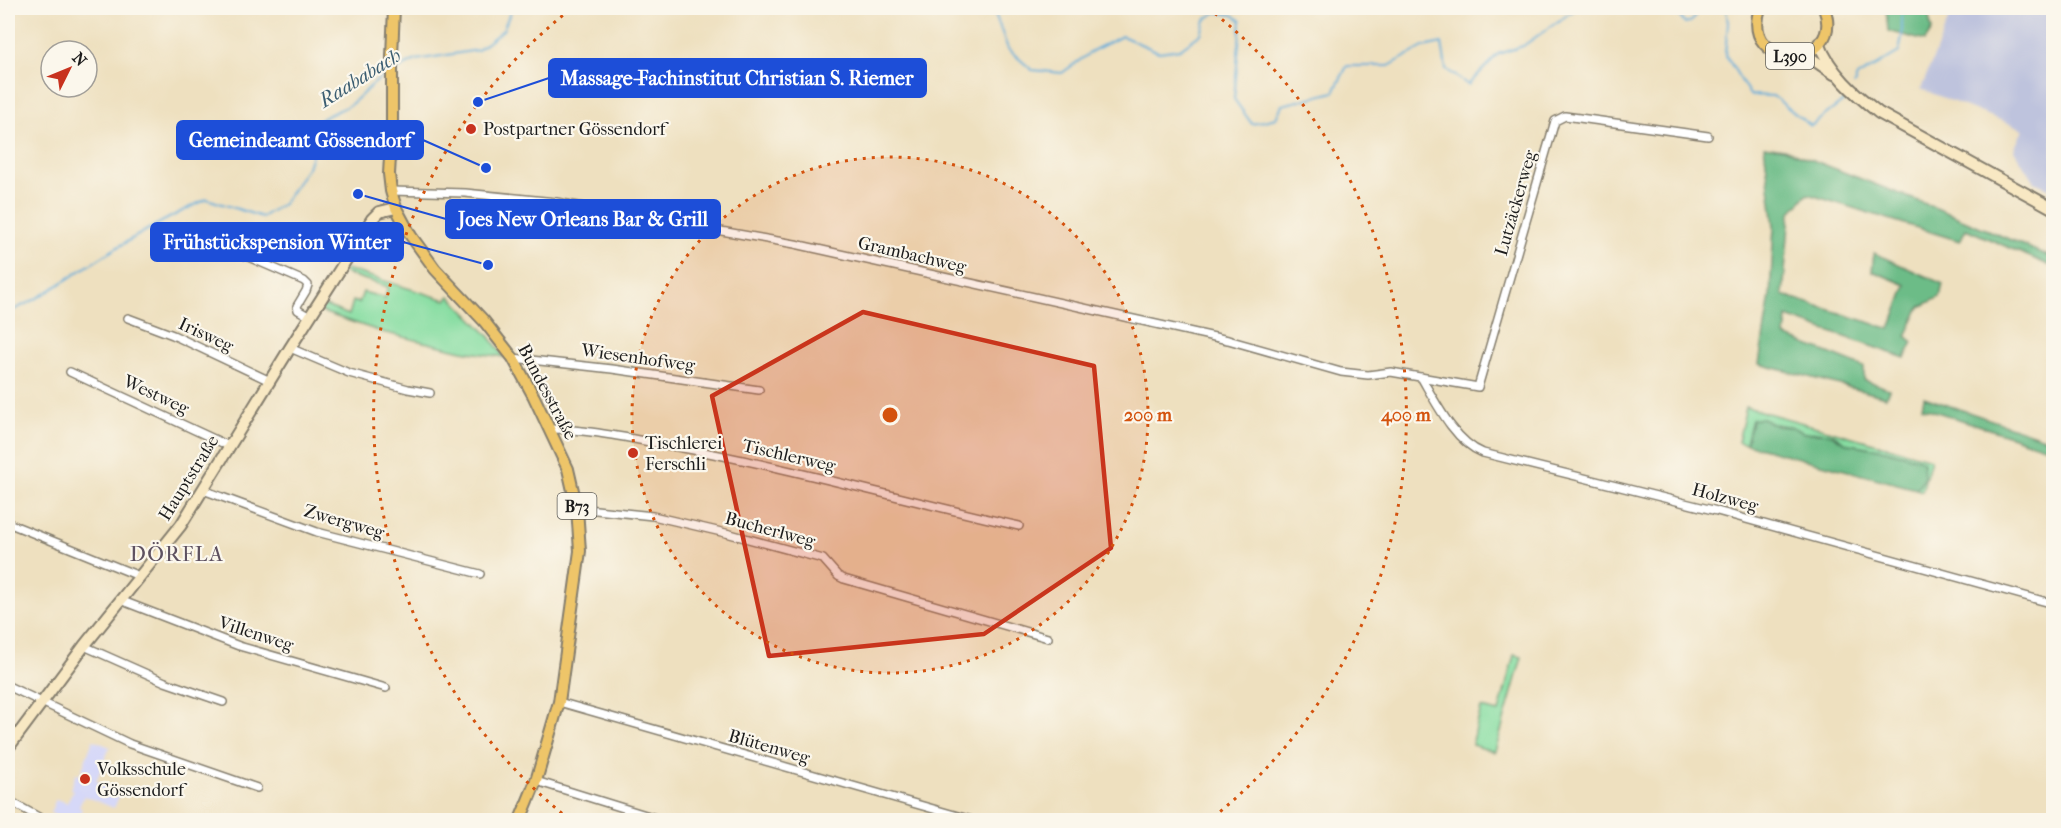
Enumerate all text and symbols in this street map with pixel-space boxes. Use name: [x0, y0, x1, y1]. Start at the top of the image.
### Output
north arrow: [39, 39, 99, 99]
road number: L390: [1766, 43, 1814, 69]
water label: Raababach: [313, 44, 405, 113]
text: N: [69, 48, 91, 71]
callout: Massage-Fachinstitut Christian S. Riemer: [549, 59, 926, 97]
text: Massage-Fachinstitut Christian S. Riemer: [559, 67, 914, 90]
place label: Postpartner Gössendorf: [483, 119, 670, 140]
callout: Gemeindeamt Gössendorf: [177, 121, 423, 159]
marker: Postpartner Gössendorf: [464, 122, 478, 136]
text: Gemeindeamt Gössendorf: [189, 129, 416, 152]
street label: Lutzäckerweg: [1491, 147, 1541, 258]
callout: Joes New Orleans Bar & Grill: [446, 200, 720, 238]
text: Joes New Orleans Bar & Grill: [456, 208, 708, 231]
callout: Frühstückspension Winter: [151, 223, 403, 261]
text: Frühstückspension Winter: [162, 231, 391, 254]
street label: Grambachweg: [856, 232, 969, 278]
street label: Irisweg: [175, 313, 237, 357]
street label: Wiesenhofweg: [579, 339, 697, 376]
street label: Bundesstraße: [513, 341, 581, 444]
street label: Westweg: [119, 370, 193, 419]
centre of rings: [880, 405, 900, 425]
text: 200 m: [1124, 405, 1173, 426]
text: 400 m: [1380, 405, 1432, 426]
street label: Hauptstraße: [154, 431, 224, 525]
place label: Tischlerei Ferschli: [645, 433, 723, 475]
street label: Tischlerweg: [740, 435, 838, 477]
marker: Tischlerei Ferschli: [626, 446, 640, 460]
street label: Holzweg: [1690, 479, 1761, 517]
road number: B73: [558, 493, 596, 519]
street label: Zwergweg: [301, 500, 387, 544]
street label: Bucherlweg: [723, 508, 818, 552]
district label: DÖRFLA: [130, 542, 224, 566]
street label: Villenweg: [215, 612, 296, 656]
street label: Blütenweg: [726, 725, 812, 769]
place label: Volksschule Gössendorf: [96, 759, 188, 801]
marker: Volksschule Gössendorf: [78, 772, 92, 786]

